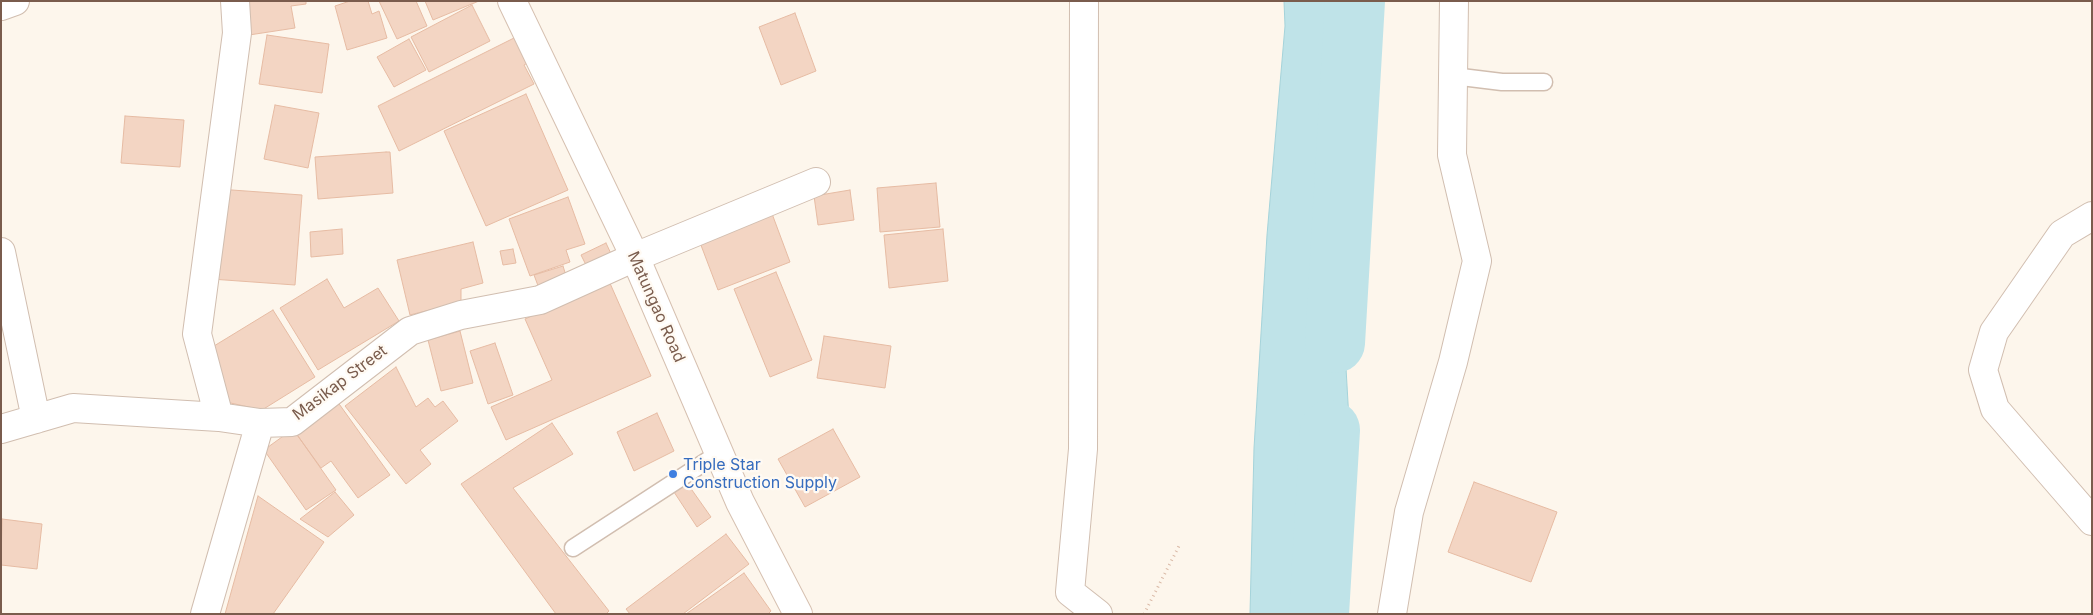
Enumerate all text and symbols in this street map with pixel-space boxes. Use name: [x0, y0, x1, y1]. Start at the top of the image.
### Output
street label: Matungao Road: [623, 249, 689, 365]
street label: Masikap Street: [289, 341, 391, 425]
place label: Triple Star Construction Supply: [683, 455, 837, 493]
marker: Triple Star Construction Supply: [667, 468, 679, 480]

